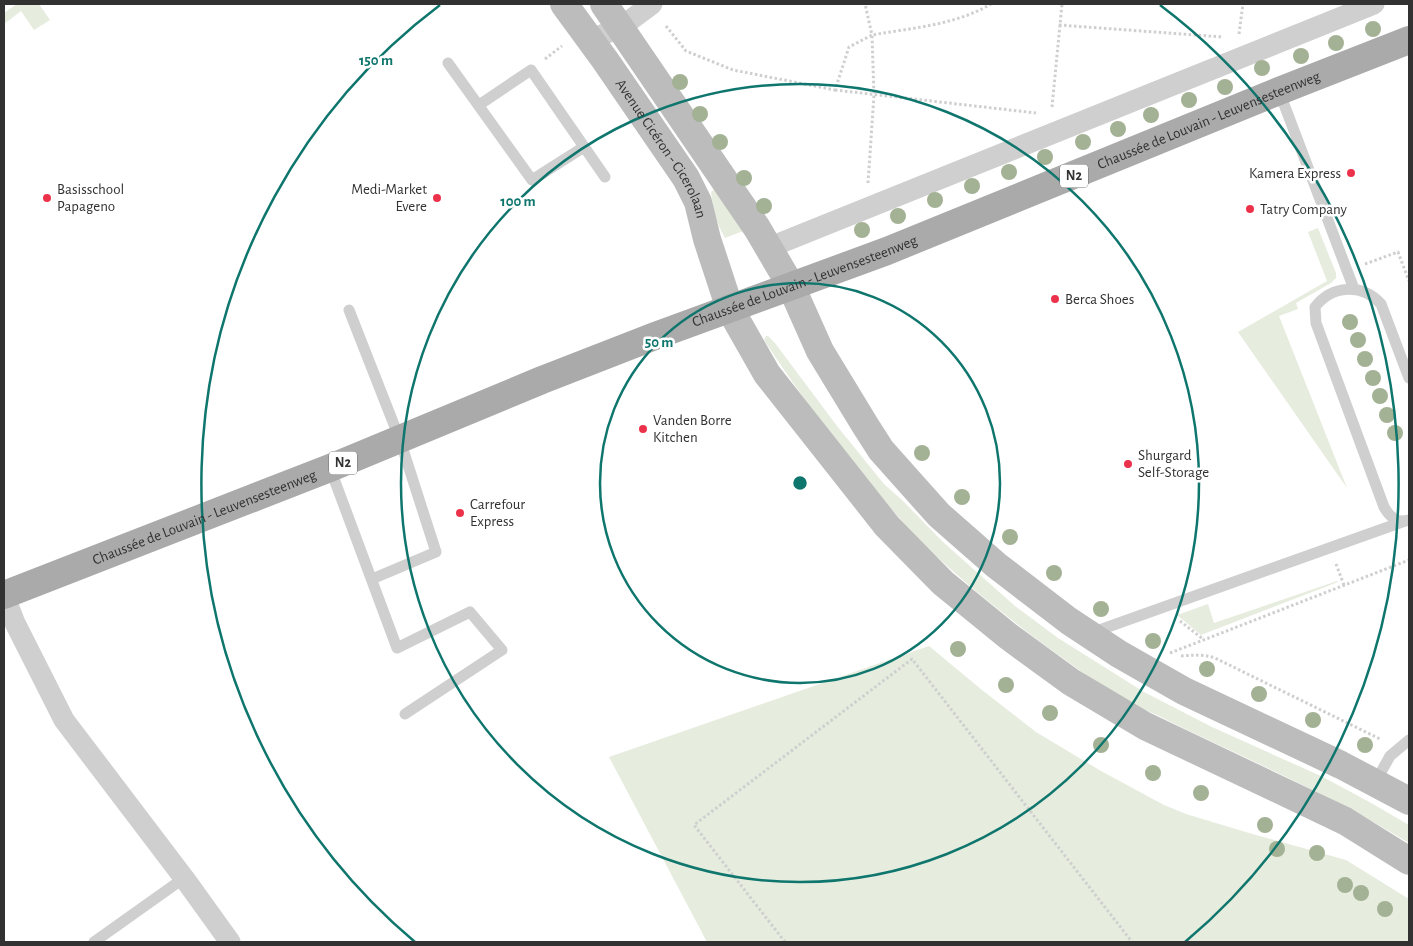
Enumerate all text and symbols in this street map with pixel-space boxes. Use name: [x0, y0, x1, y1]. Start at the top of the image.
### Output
text: 150 m: [359, 53, 393, 68]
street label: Chaussée de Louvain - Leuvensesteenweg: [1095, 68, 1323, 172]
street label: Avenue Cicéron - Cicerolaan: [613, 76, 709, 220]
road number: N2: [1060, 165, 1088, 188]
place label: Kamera Express: [1249, 166, 1341, 181]
marker: Kamera Express: [1345, 167, 1357, 179]
place label: Basisschool Papageno: [57, 182, 124, 214]
place label: Medi-Market Evere: [351, 182, 427, 214]
marker: Basisschool Papageno: [41, 192, 53, 204]
marker: Medi-Market Evere: [431, 192, 443, 204]
text: 100 m: [500, 194, 536, 209]
place label: Tatry Company: [1260, 202, 1348, 217]
marker: Tatry Company: [1244, 203, 1256, 215]
street label: Chaussée de Louvain - Leuvensesteenweg: [690, 232, 920, 329]
place label: Berca Shoes: [1065, 292, 1134, 307]
marker: Berca Shoes: [1049, 293, 1061, 305]
text: 50 m: [645, 335, 673, 350]
place label: Vanden Borre Kitchen: [653, 413, 732, 445]
marker: Vanden Borre Kitchen: [637, 423, 649, 435]
place label: Shurgard Self-Storage: [1138, 448, 1209, 480]
road number: N2: [329, 452, 357, 474]
marker: Shurgard Self-Storage: [1122, 458, 1134, 470]
street label: Chaussée de Louvain - Leuvensesteenweg: [90, 466, 319, 567]
centre of rings: [791, 474, 809, 492]
place label: Carrefour Express: [470, 497, 525, 529]
marker: Carrefour Express: [454, 507, 466, 519]

